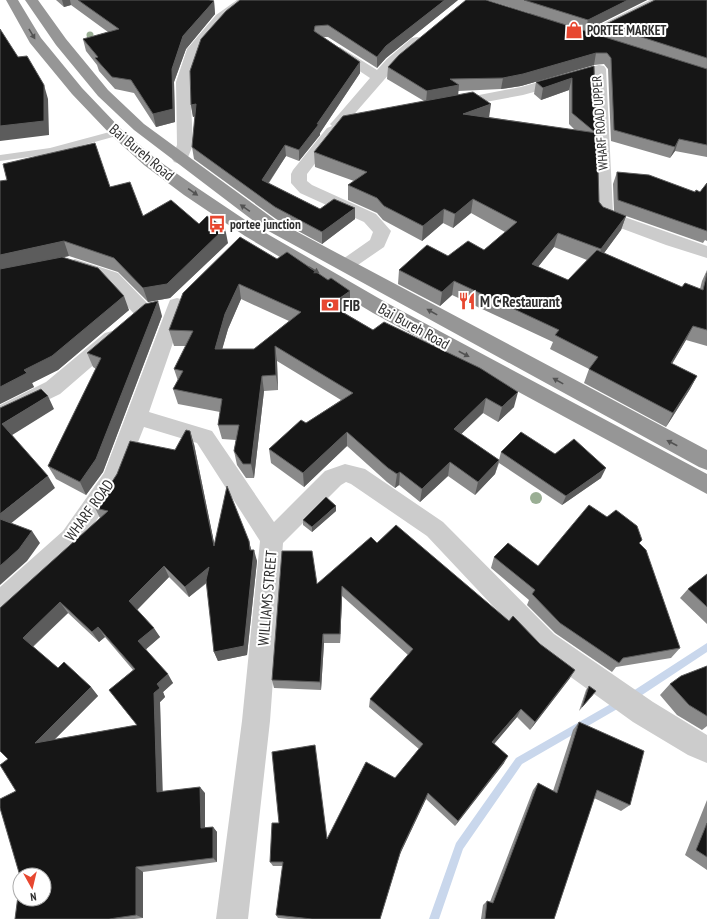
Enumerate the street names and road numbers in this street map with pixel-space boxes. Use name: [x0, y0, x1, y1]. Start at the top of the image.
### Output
street label: WHARF ROAD UPPER: [588, 75, 612, 171]
street label: Bai Bureh Road: [106, 119, 178, 185]
street label: Bai Bureh Road: [375, 299, 453, 353]
street label: WHARF ROAD: [60, 475, 118, 544]
street label: WILLIAMS STREET: [253, 549, 281, 646]

